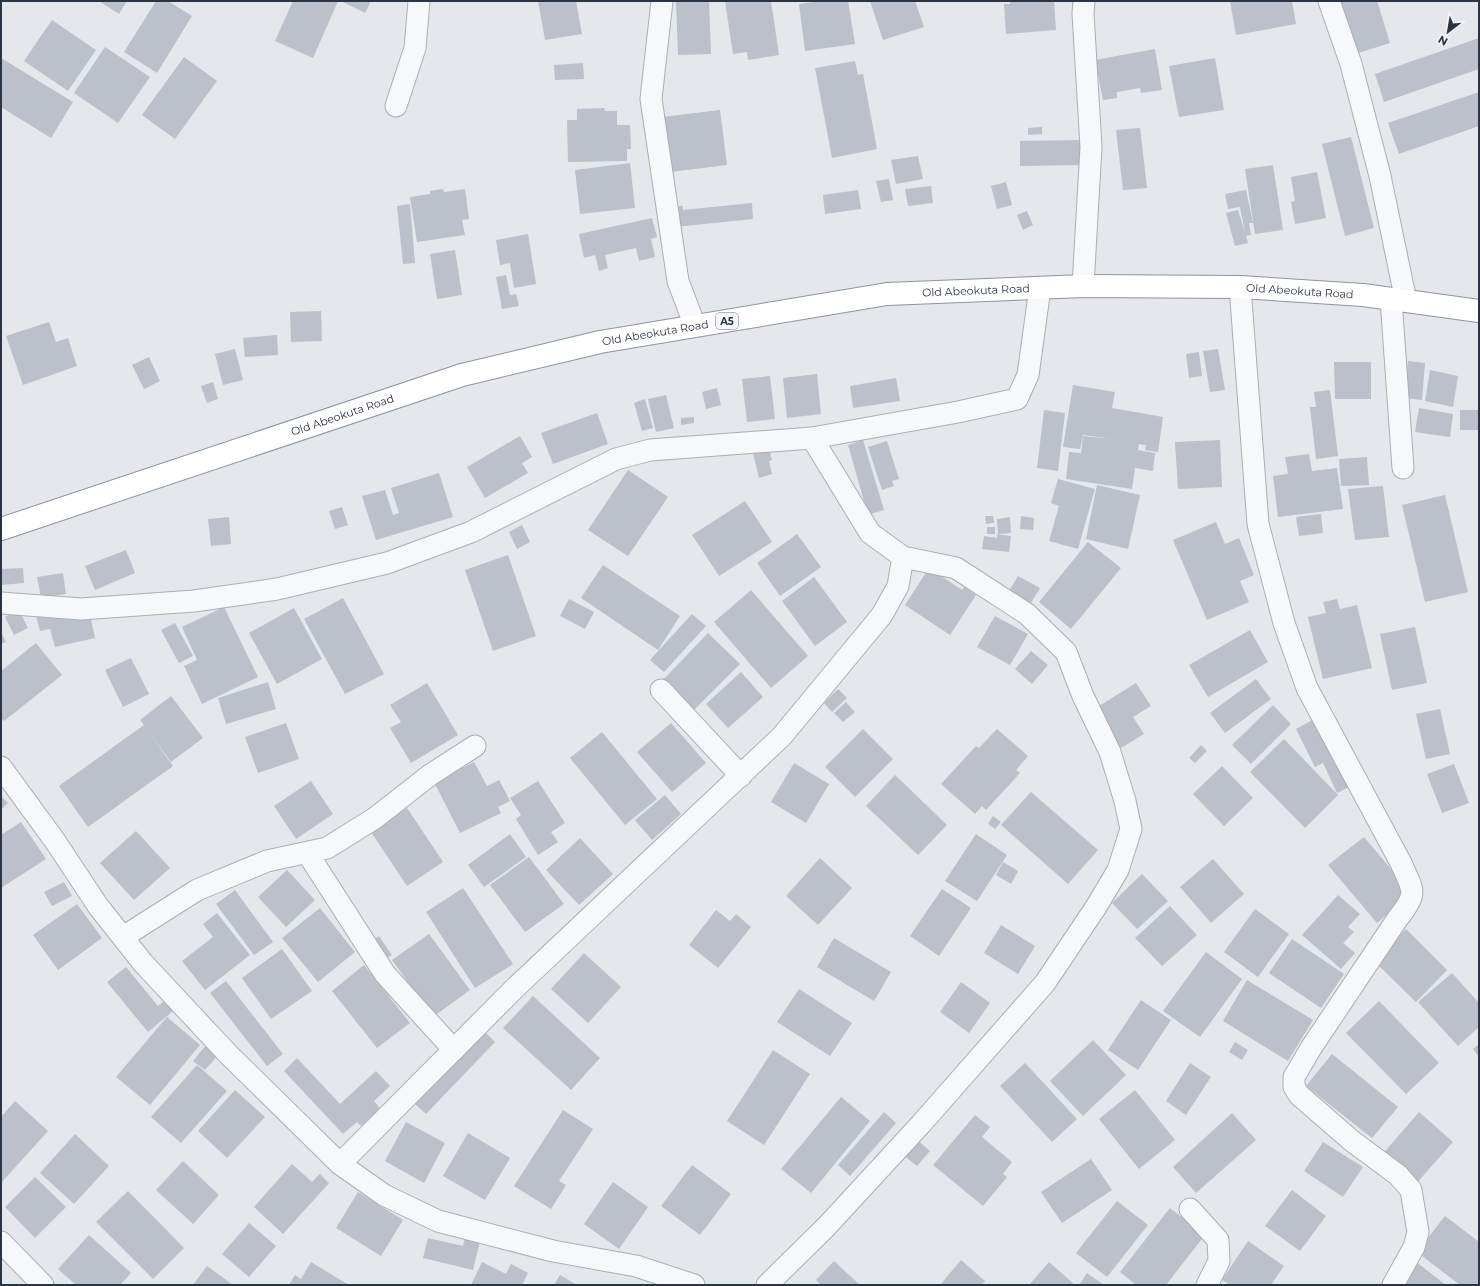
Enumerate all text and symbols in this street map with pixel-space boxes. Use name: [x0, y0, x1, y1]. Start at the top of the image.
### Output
north arrow: [1428, 12, 1468, 52]
text: N: [1435, 32, 1450, 49]
street label: Old Abeokuta Road: [1246, 280, 1354, 301]
street label: Old Abeokuta Road: [922, 281, 1030, 300]
road number: A5: [716, 313, 738, 329]
street label: Old Abeokuta Road: [601, 317, 710, 349]
street label: Old Abeokuta Road: [289, 391, 396, 439]

